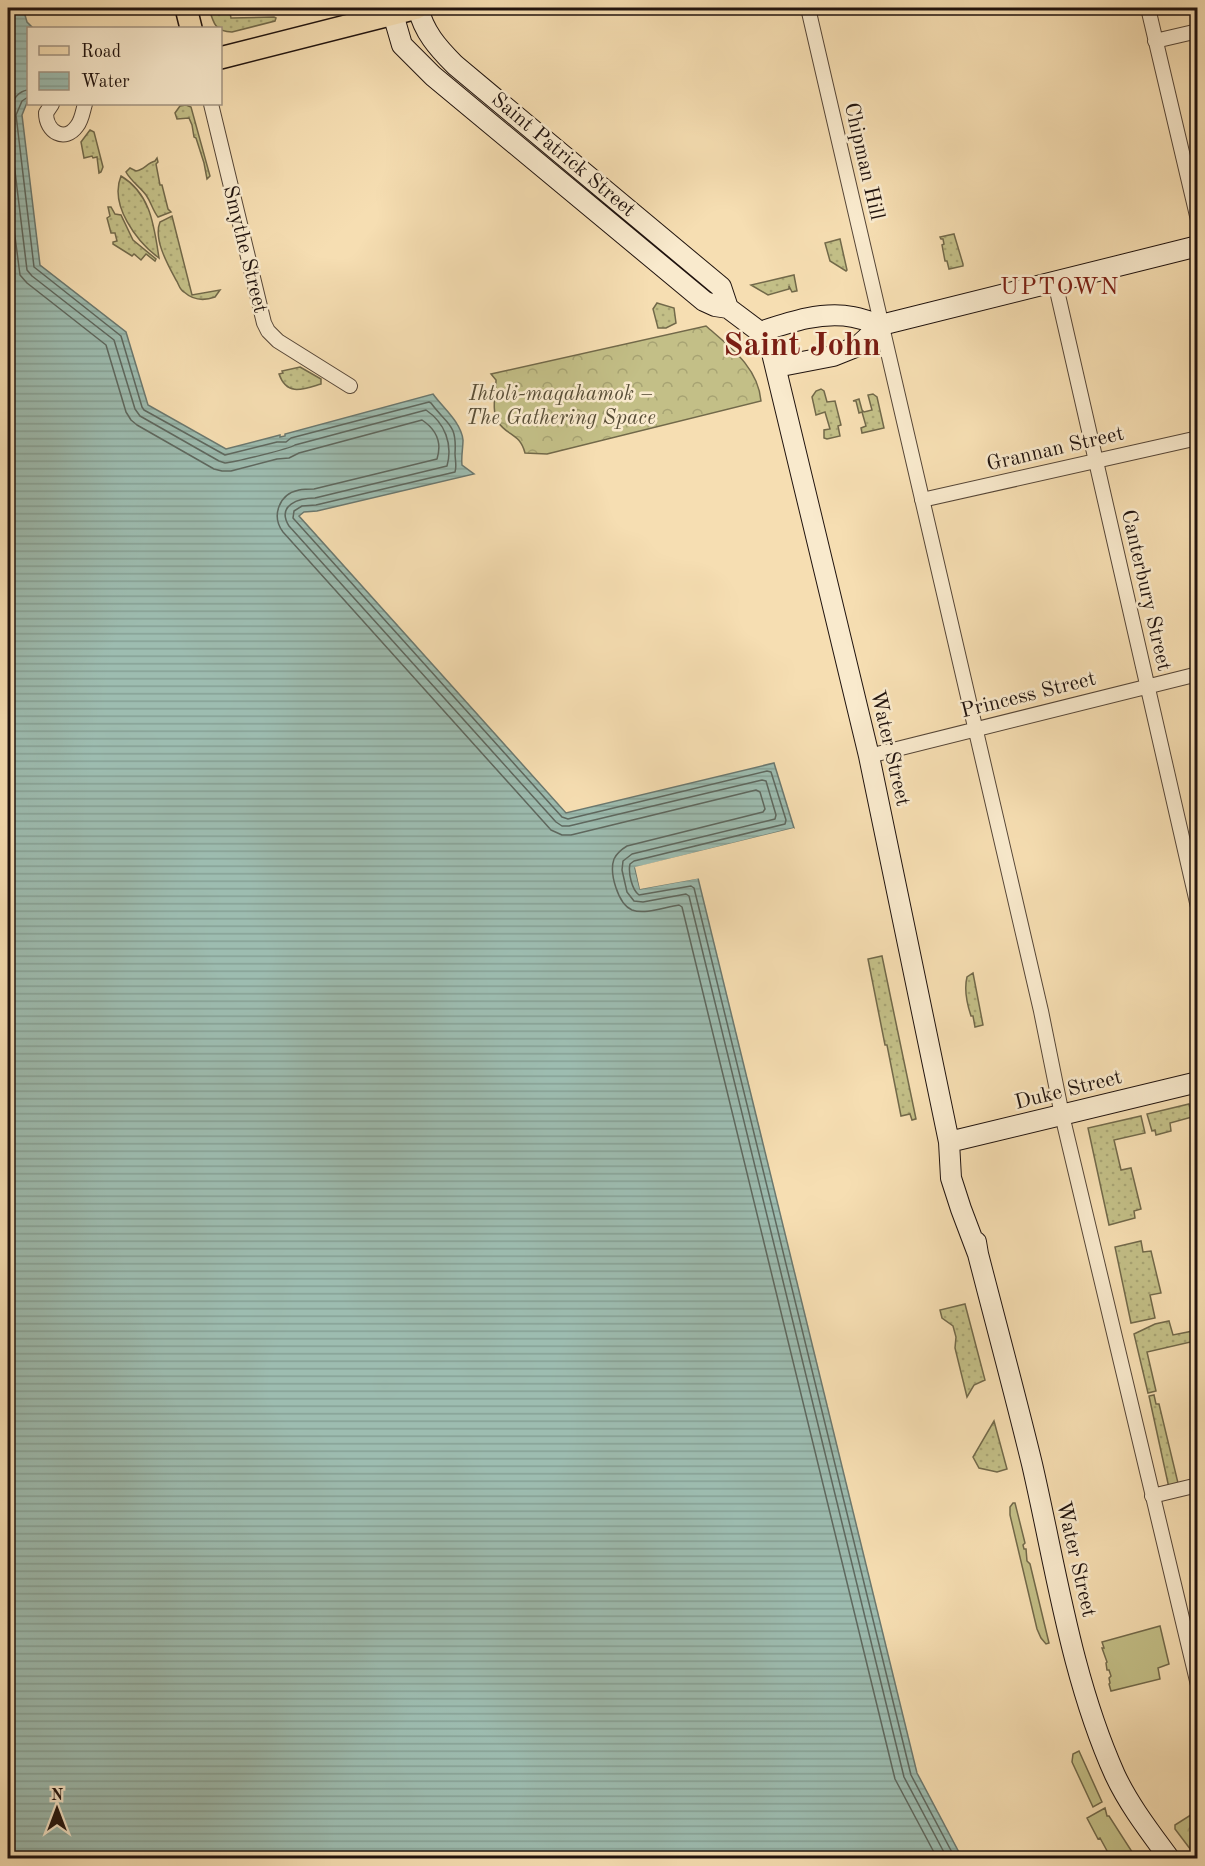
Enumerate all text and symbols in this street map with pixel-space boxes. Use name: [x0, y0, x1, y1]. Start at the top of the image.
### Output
legend: [27, 27, 222, 105]
text: Road: [81, 43, 121, 61]
text: Water: [81, 73, 130, 91]
street label: Saint Patrick Street: [487, 89, 639, 221]
street label: Chipman Hill: [840, 101, 887, 222]
street label: Smythe Street: [219, 183, 271, 315]
district label: UPTOWN: [1000, 276, 1120, 300]
district label: Saint John: [723, 330, 881, 363]
park label: Ihtoli-maqahamok – The Gathering Space: [466, 384, 656, 429]
street label: Grannan Street: [985, 423, 1126, 475]
street label: Canterbury Street: [1117, 508, 1174, 673]
street label: Princess Street: [959, 669, 1098, 722]
street label: Water Street: [866, 688, 913, 808]
street label: Duke Street: [1013, 1067, 1124, 1114]
street label: Water Street: [1052, 1499, 1099, 1619]
north arrow: [27, 1779, 87, 1839]
text: N: [51, 1788, 64, 1804]

